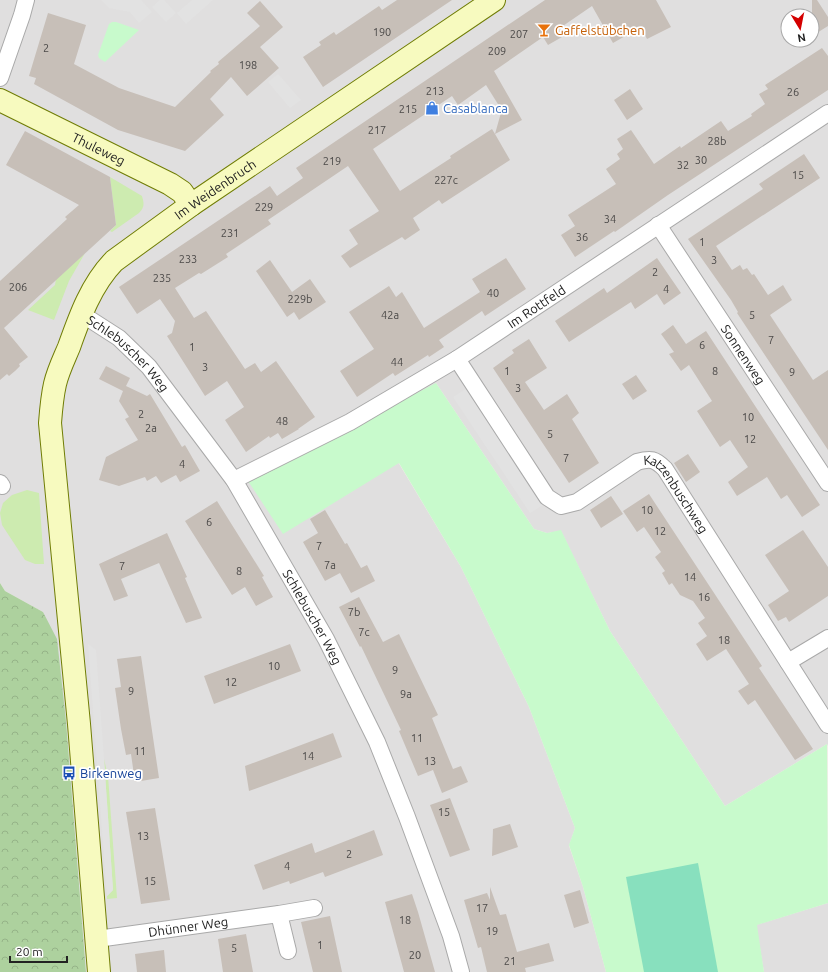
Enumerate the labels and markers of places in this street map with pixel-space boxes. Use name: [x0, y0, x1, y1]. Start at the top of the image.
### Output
bar icon: Gaffelstübchen: [536, 22, 552, 38]
place label: Gaffelstübchen: [555, 23, 645, 37]
shop icon: Casablanca: [424, 100, 440, 116]
place label: Casablanca: [443, 101, 508, 115]
bus stop icon: Birkenweg: [61, 765, 77, 781]
place label: Birkenweg: [80, 766, 142, 780]

